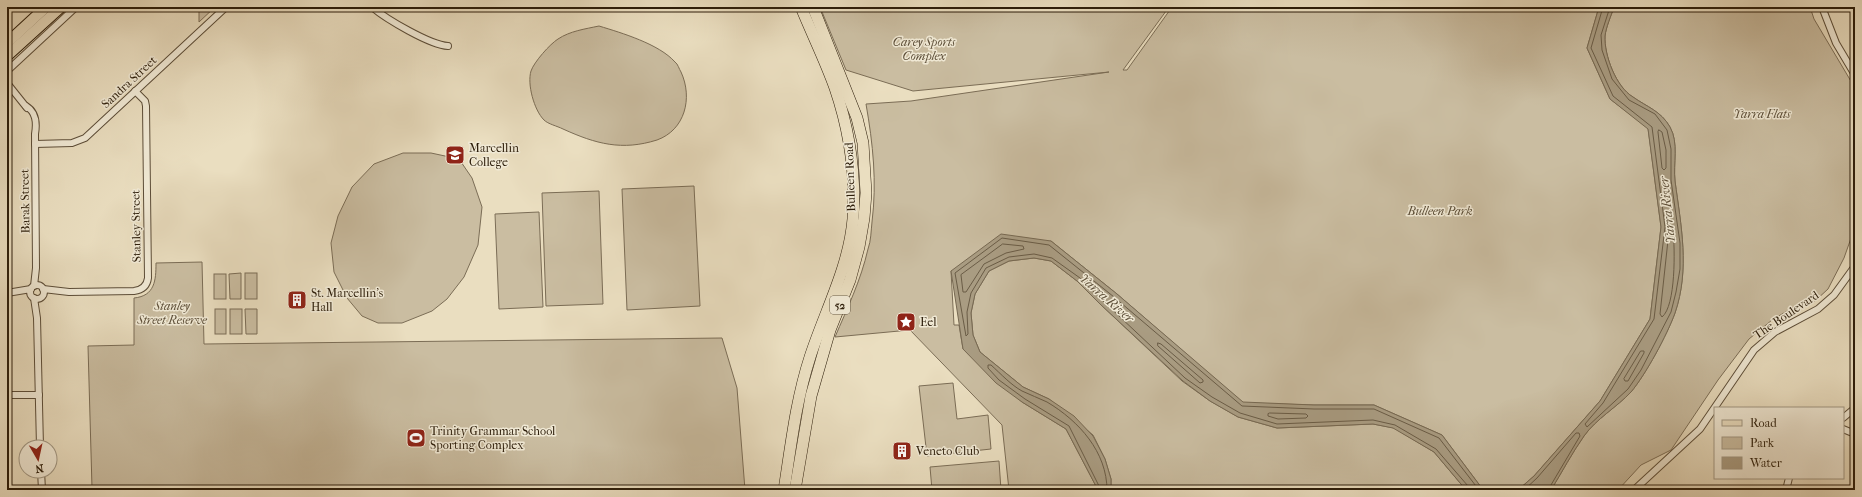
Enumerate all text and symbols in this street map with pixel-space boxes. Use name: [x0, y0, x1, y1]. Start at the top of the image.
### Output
park label: Carey Sports Complex: [893, 35, 955, 63]
street label: Sandra Street: [99, 52, 160, 111]
park label: Yarra Flats: [1734, 107, 1791, 121]
place label: Marcellin College: [469, 141, 519, 169]
street label: Bulleen Road: [842, 142, 858, 212]
school or university icon: Marcellin College: [444, 144, 466, 166]
street label: Barak Street: [17, 168, 33, 233]
water label: Yarra River: [1656, 175, 1678, 244]
street label: Stanley Street: [128, 189, 144, 262]
park label: Bulleen Park: [1407, 204, 1472, 218]
water label: Yarra River: [1077, 270, 1138, 326]
place label: St. Marcellin's Hall: [311, 286, 384, 314]
street label: The Boulevard: [1751, 288, 1822, 342]
building icon: St. Marcellin's Hall: [286, 289, 308, 311]
road number: 52: [830, 296, 850, 314]
park label: Stanley Street Reserve: [136, 299, 208, 327]
place icon: Eel: [895, 311, 917, 333]
place label: Eel: [920, 315, 937, 329]
legend: [1714, 407, 1844, 479]
text: Road: [1750, 416, 1777, 430]
place label: Trinity Grammar School Sporting Complex: [430, 424, 556, 452]
sports icon: Trinity Grammar School Sporting Complex: [405, 427, 427, 449]
text: Park: [1750, 436, 1775, 450]
north arrow: [18, 439, 58, 479]
building icon: Veneto Club: [891, 440, 913, 462]
place label: Veneto Club: [915, 444, 979, 458]
text: Water: [1749, 456, 1783, 470]
text: N: [34, 461, 45, 476]

